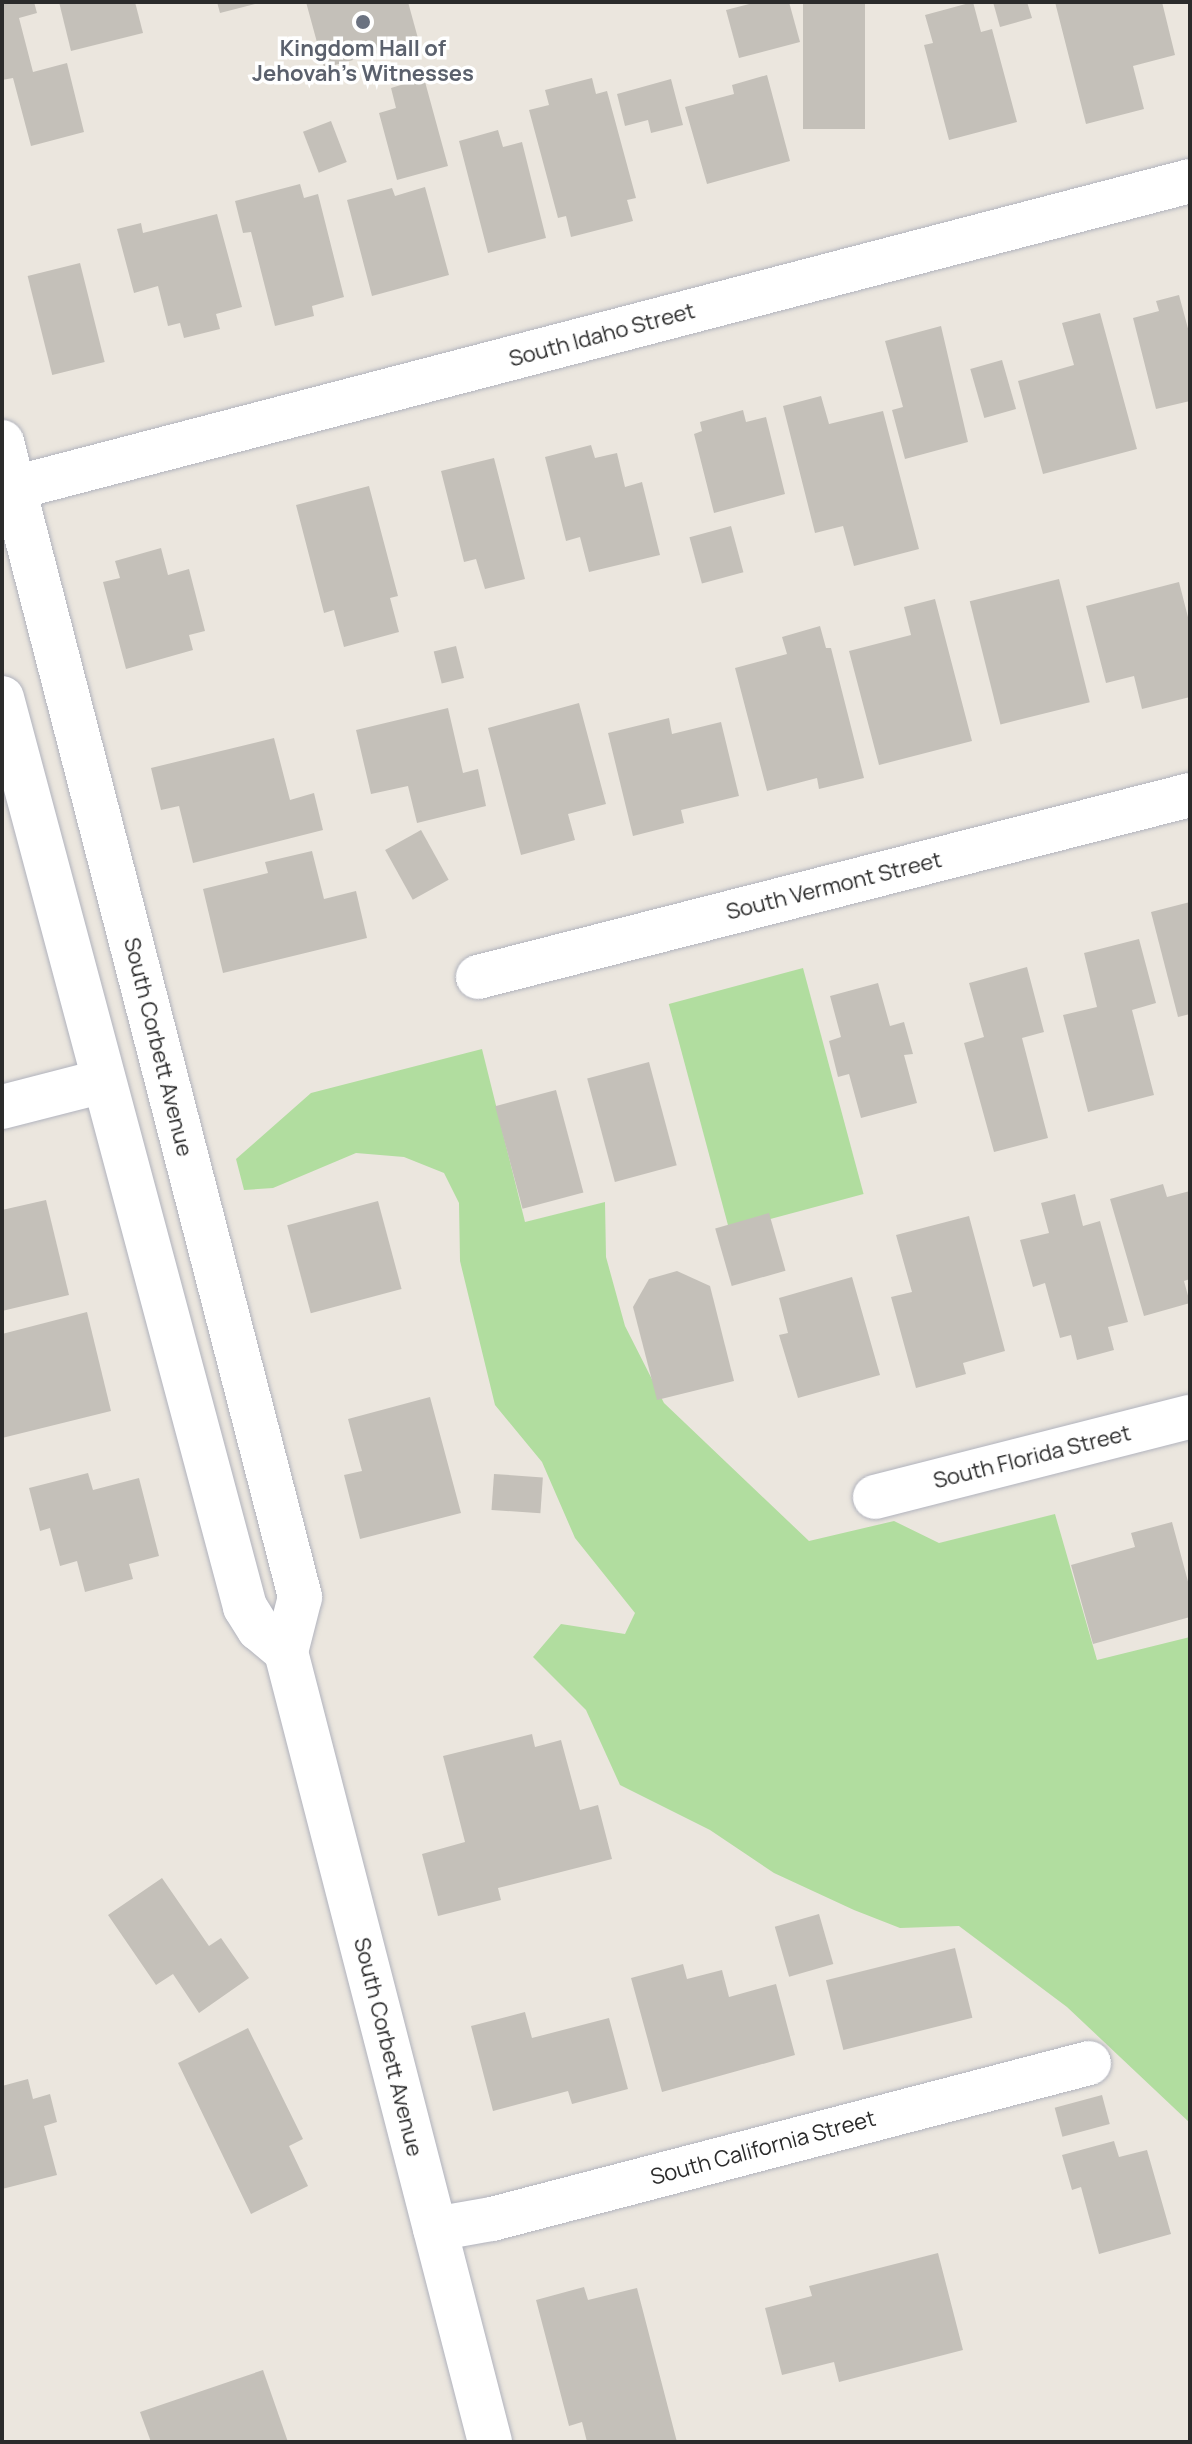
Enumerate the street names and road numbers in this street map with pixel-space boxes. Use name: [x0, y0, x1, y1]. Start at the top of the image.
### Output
street label: South Idaho Street: [506, 297, 698, 373]
street label: South Vermont Street: [724, 846, 944, 926]
street label: South Corbett Avenue: [118, 935, 198, 1159]
street label: South Florida Street: [931, 1420, 1133, 1494]
street label: South Corbett Avenue: [348, 1935, 428, 2159]
street label: South California Street: [648, 2105, 878, 2191]

